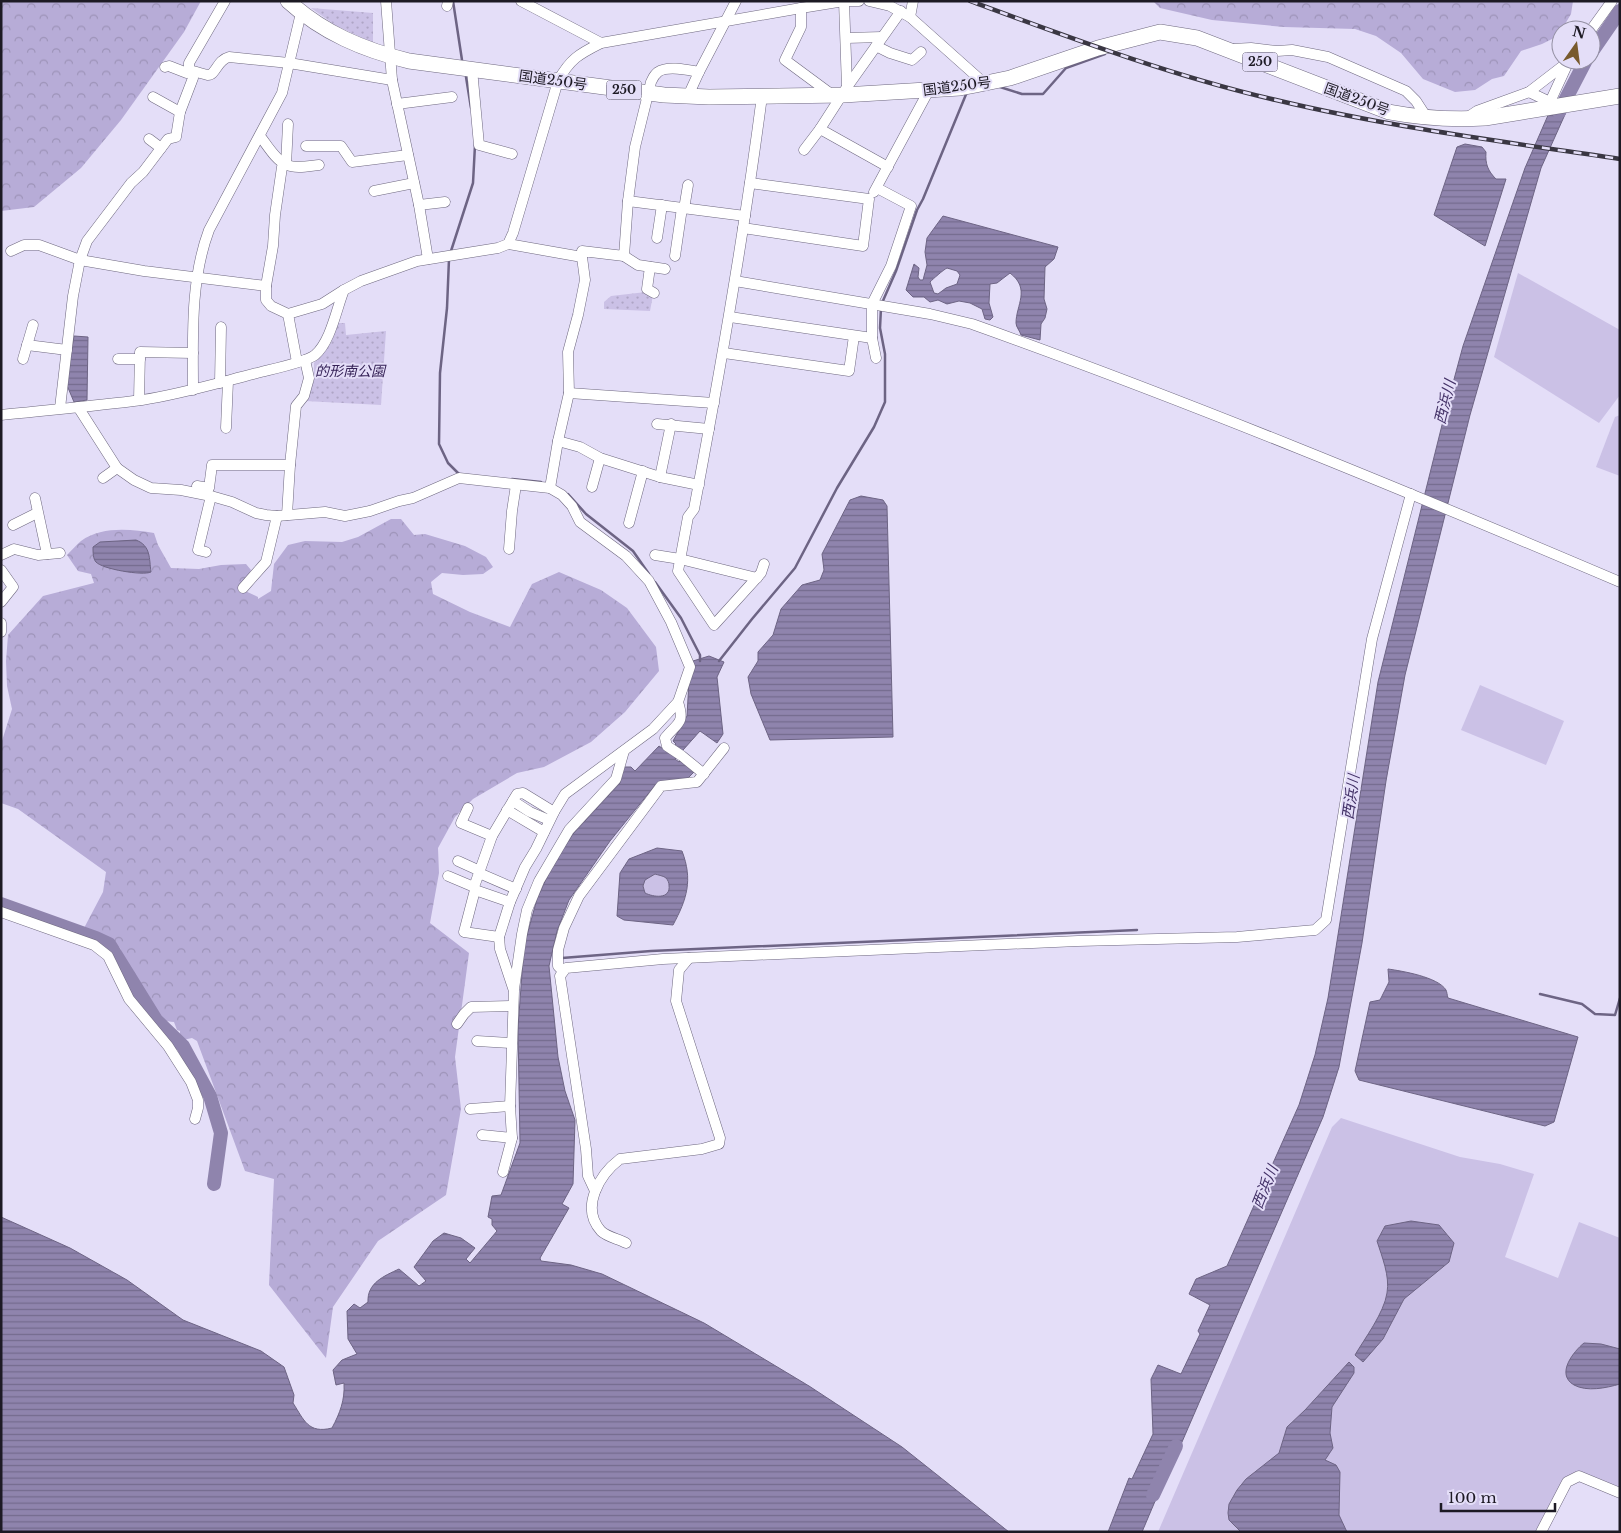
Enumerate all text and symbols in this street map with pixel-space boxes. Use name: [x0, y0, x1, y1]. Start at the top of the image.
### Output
north arrow: [1551, 20, 1601, 70]
text: N: [1571, 22, 1588, 43]
road number: 250: [1242, 52, 1278, 72]
street label: 国道250号: [518, 66, 588, 94]
street label: 国道250号: [922, 73, 992, 99]
street label: 国道250号: [1322, 79, 1392, 119]
road number: 250: [606, 80, 642, 100]
park label: 的形南公園: [315, 362, 387, 380]
water label: 西浜川: [1430, 376, 1460, 426]
water label: 西浜川: [1338, 771, 1363, 821]
water label: 西浜川: [1247, 1161, 1283, 1211]
scale bar: [1441, 1480, 1555, 1512]
text: 100 m: [1448, 1488, 1497, 1507]

